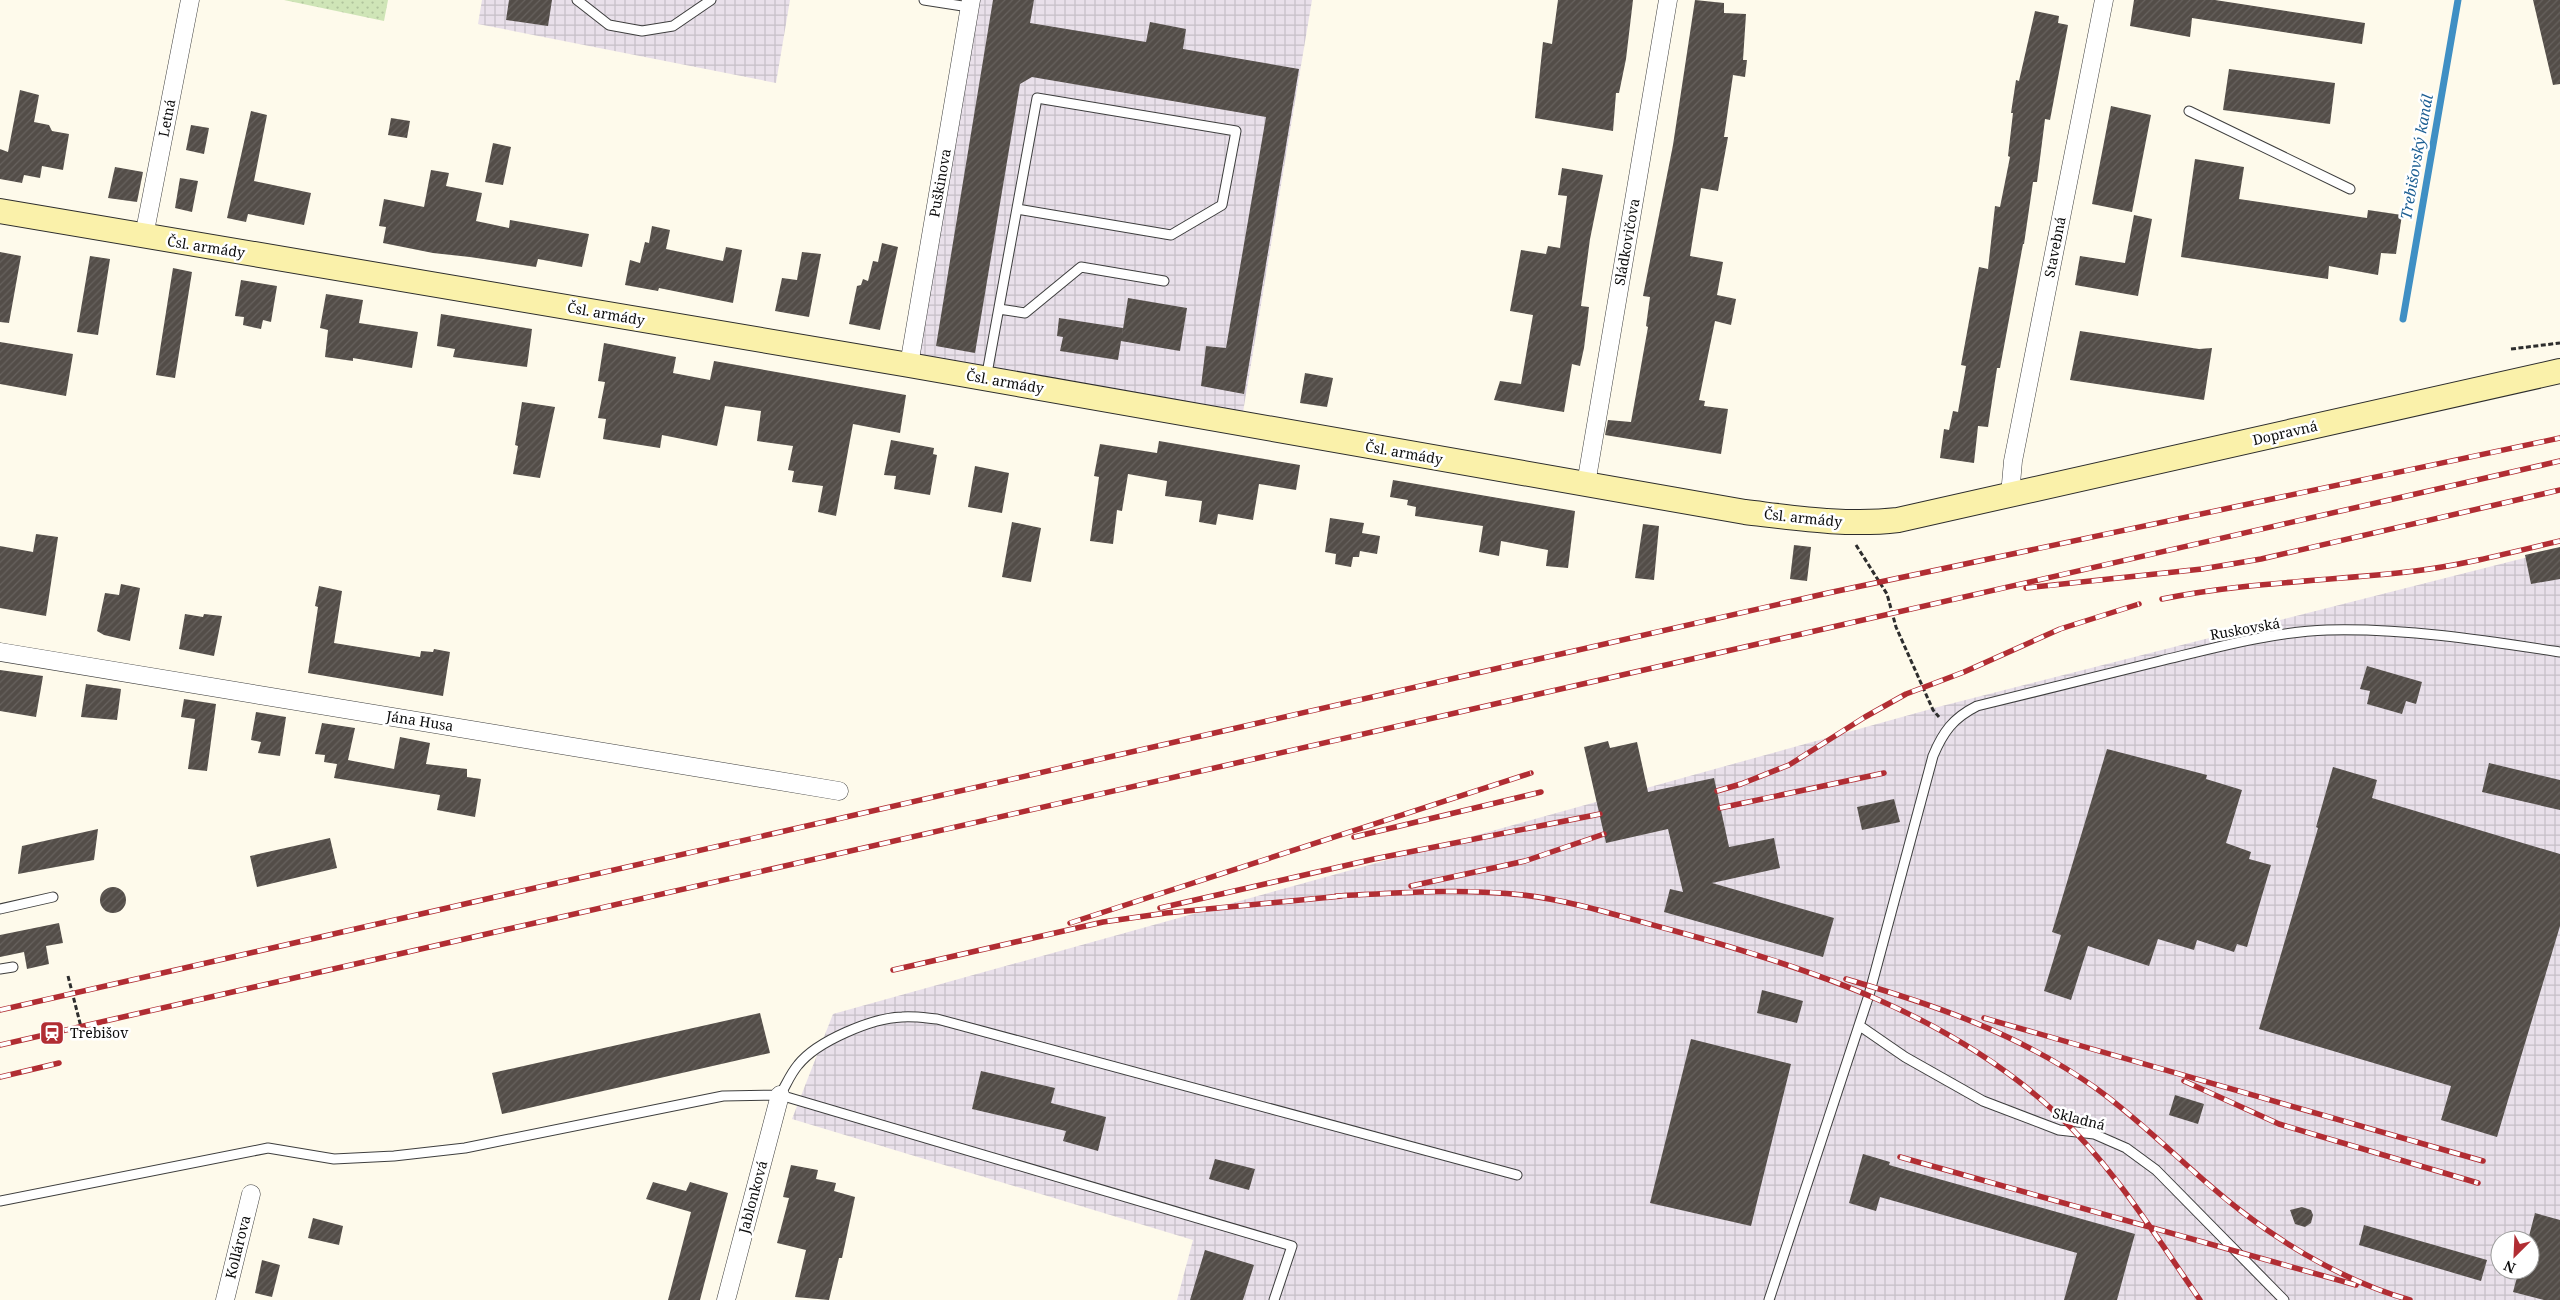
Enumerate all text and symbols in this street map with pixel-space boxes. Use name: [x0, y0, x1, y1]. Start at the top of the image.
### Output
water label: Trebišovský kanál: [2395, 92, 2437, 221]
street label: Letná: [154, 97, 179, 138]
street label: Puškinova: [924, 147, 955, 219]
street label: Sládkovičova: [1610, 197, 1644, 287]
street label: Stavebná: [2039, 215, 2070, 279]
street label: Čsl. armády: [166, 231, 246, 262]
street label: Čsl. armády: [566, 297, 646, 330]
street label: Čsl. armády: [965, 365, 1045, 398]
street label: Dopravná: [2251, 416, 2319, 449]
street label: Čsl. armády: [1364, 436, 1444, 469]
street label: Čsl. armády: [1763, 504, 1843, 531]
street label: Ruskovská: [2208, 613, 2282, 644]
street label: Jána Husa: [384, 706, 455, 735]
station icon: Trebišov: [39, 1020, 65, 1046]
place label: Trebišov: [70, 1023, 129, 1042]
street label: Skladná: [2051, 1103, 2108, 1134]
street label: Jablonková: [733, 1158, 771, 1236]
street label: Kollárova: [220, 1213, 255, 1281]
north arrow: [2490, 1230, 2540, 1280]
text: N: [2501, 1256, 2518, 1278]

